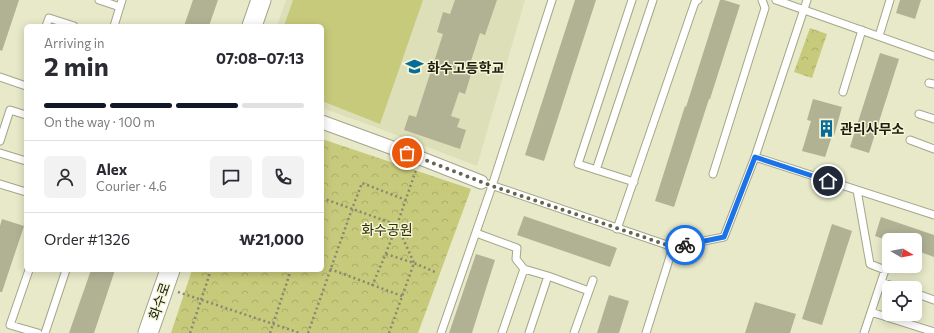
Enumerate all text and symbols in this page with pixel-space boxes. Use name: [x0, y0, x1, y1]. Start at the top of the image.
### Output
text: Arriving in: [44, 35, 104, 51]
text: 07:08–07:13: [216, 49, 304, 67]
text: 2 min: [44, 50, 109, 81]
school or university icon: 화수고등학교: [404, 57, 424, 77]
place label: 화수고등학교: [427, 59, 504, 76]
text: On the way · 100 m: [44, 114, 155, 130]
building icon: 관리사무소: [817, 118, 837, 138]
place label: 관리사무소: [840, 120, 905, 137]
pin: [390, 136, 424, 170]
icon: bag: [396, 142, 418, 164]
button: person: [44, 156, 86, 198]
button: chat: [210, 156, 252, 198]
button: phone: [262, 156, 304, 198]
text: Alex: [96, 160, 127, 178]
pin: [811, 164, 845, 198]
icon: home: [817, 170, 839, 192]
text: Courier · 4.6: [96, 178, 167, 194]
park label: 화수공원: [361, 221, 413, 238]
courier: [665, 225, 705, 265]
text: Order #1326: [44, 230, 130, 248]
text: ₩21,000: [239, 230, 304, 248]
north arrow: [882, 233, 922, 273]
map controls: [882, 233, 922, 321]
icon: bike: [674, 234, 696, 256]
street label: 화수로: [145, 280, 173, 322]
button: locate: [882, 281, 922, 321]

